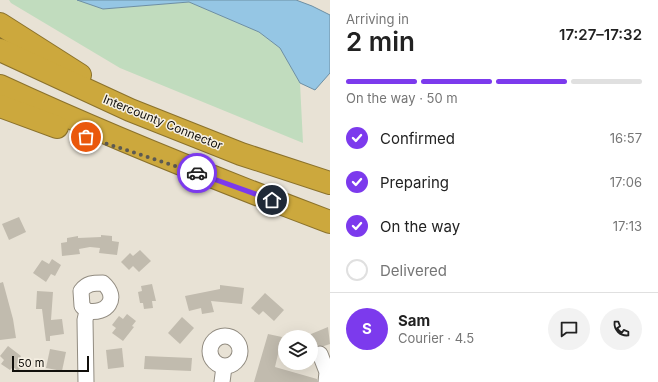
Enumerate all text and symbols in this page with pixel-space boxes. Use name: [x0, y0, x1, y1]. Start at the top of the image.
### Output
text: Arriving in: [346, 11, 409, 27]
text: 17:27–17:32: [559, 25, 642, 44]
text: 2 min: [346, 26, 415, 57]
text: On the way · 50 m: [346, 90, 458, 106]
street label: Intercounty Connector: [101, 91, 225, 153]
pin: [69, 120, 103, 154]
icon: bag: [75, 126, 97, 148]
icon: check: [346, 127, 368, 149]
text: Confirmed: [380, 129, 455, 148]
text: 16:57: [610, 130, 642, 146]
courier: [177, 153, 217, 193]
icon: car: [186, 162, 208, 184]
icon: check: [346, 171, 368, 193]
text: Preparing: [380, 173, 449, 192]
text: 17:06: [610, 174, 642, 190]
pin: [255, 183, 289, 217]
icon: home: [261, 189, 283, 211]
icon: check: [346, 215, 368, 237]
text: On the way: [380, 217, 460, 236]
text: 17:13: [613, 218, 642, 234]
text: Delivered: [380, 261, 447, 280]
button: chat: [548, 308, 590, 350]
button: phone: [600, 308, 642, 350]
text: Sam: [398, 311, 430, 330]
text: S: [362, 319, 372, 338]
map controls: [278, 330, 318, 370]
button: layers: [278, 330, 318, 370]
text: Courier · 4.5: [398, 330, 474, 346]
scale bar: [12, 354, 89, 373]
text: 50 m: [18, 356, 44, 370]

